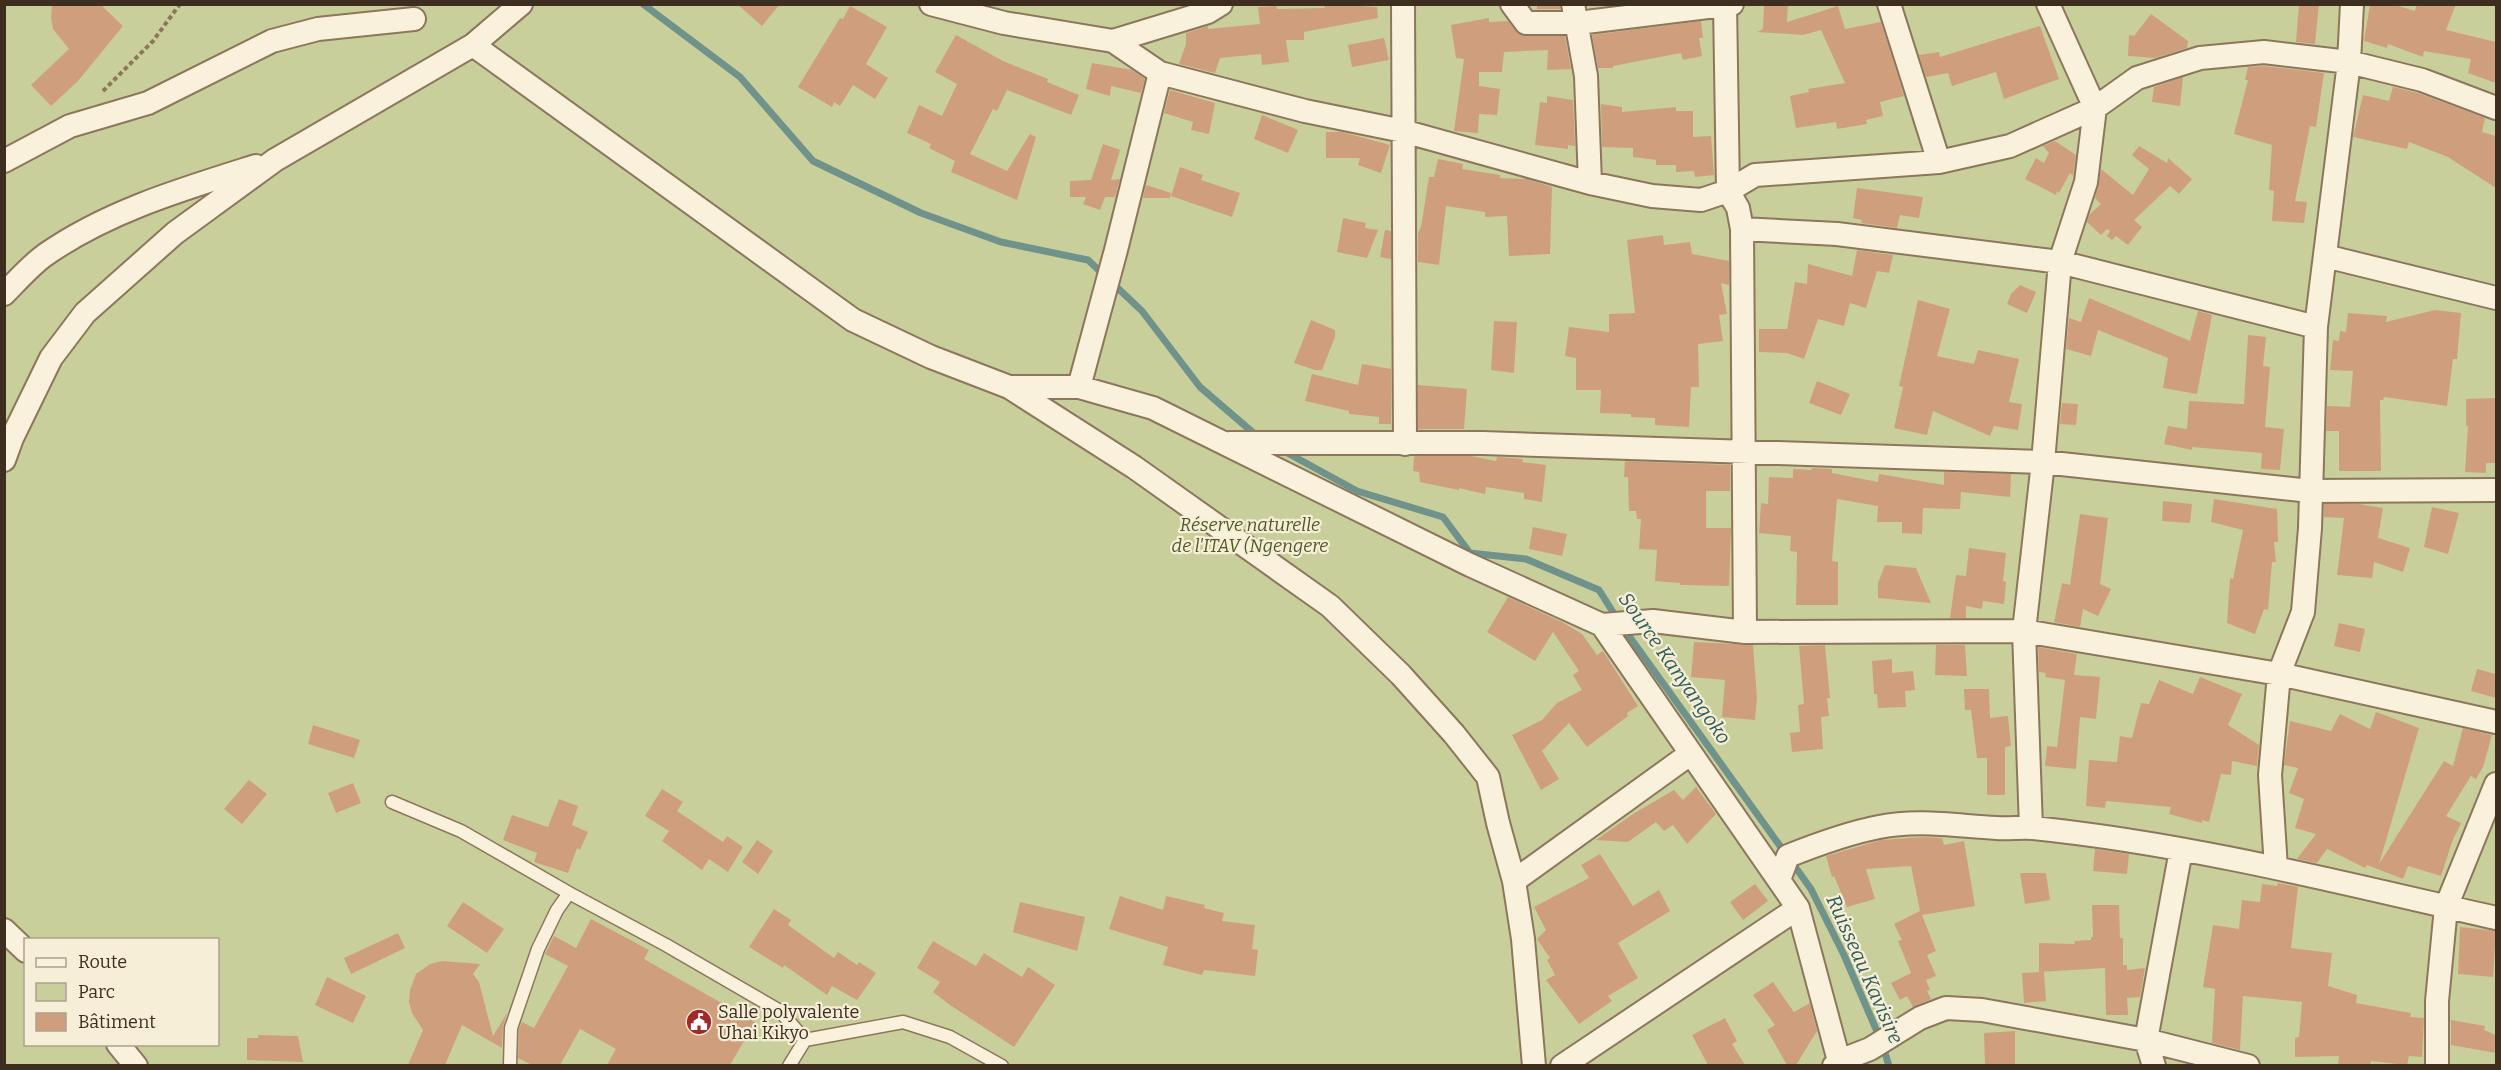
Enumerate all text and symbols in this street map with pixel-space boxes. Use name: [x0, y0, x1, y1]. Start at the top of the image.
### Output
park label: Réserve naturelle de l'ITAV (Ngengere: [1172, 514, 1328, 557]
water label: Source Kanyangoko: [1614, 588, 1736, 748]
water label: Ruisseau Kavisire: [1821, 891, 1909, 1047]
legend: [24, 938, 219, 1046]
text: Route: [78, 951, 127, 973]
text: Parc: [78, 981, 115, 1003]
place label: Salle polyvalente Uhai Kikyo: [718, 1001, 859, 1044]
public building icon: Salle polyvalente Uhai Kikyo: [684, 1007, 714, 1037]
text: Bâtiment: [78, 1011, 156, 1033]

